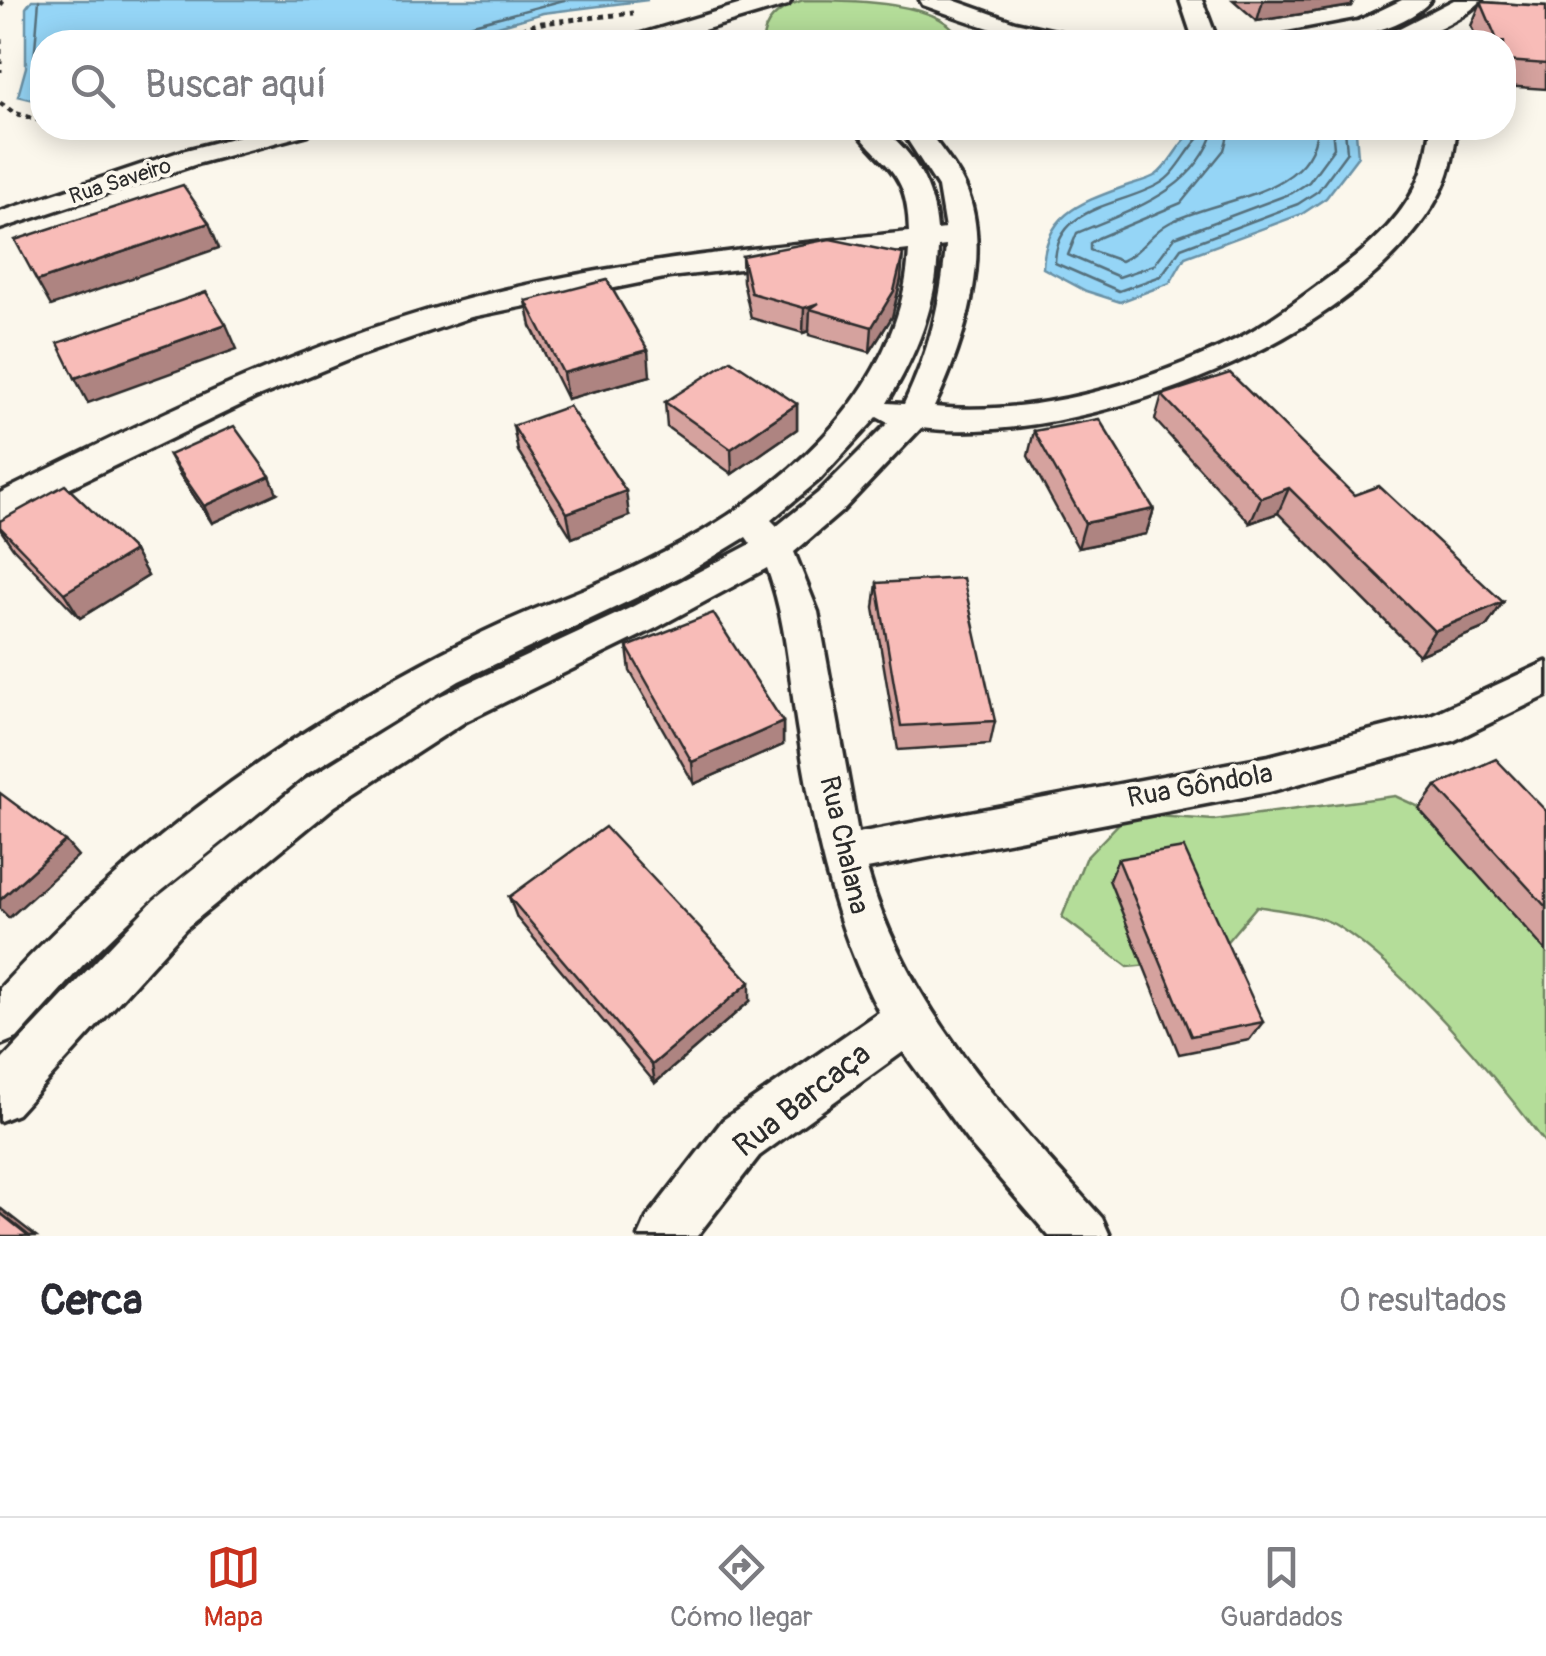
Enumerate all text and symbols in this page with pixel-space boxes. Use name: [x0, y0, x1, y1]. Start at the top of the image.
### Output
search box: [30, 30, 1516, 140]
icon: search: [65, 58, 120, 113]
text: Buscar aquí: [145, 61, 327, 109]
street label: Rua Saveiro: [65, 151, 175, 211]
street label: Rua Gôndola: [1125, 756, 1275, 816]
street label: Rua Chalana: [811, 773, 877, 917]
street label: Rua Barcaça: [725, 1034, 879, 1166]
text: Cerca: [40, 1275, 142, 1327]
text: 0 resultados: [1339, 1281, 1506, 1321]
tab: Mapa: [204, 1540, 263, 1635]
tab: Cómo llegar: [670, 1540, 813, 1635]
tab: Guardados: [1220, 1540, 1342, 1635]

